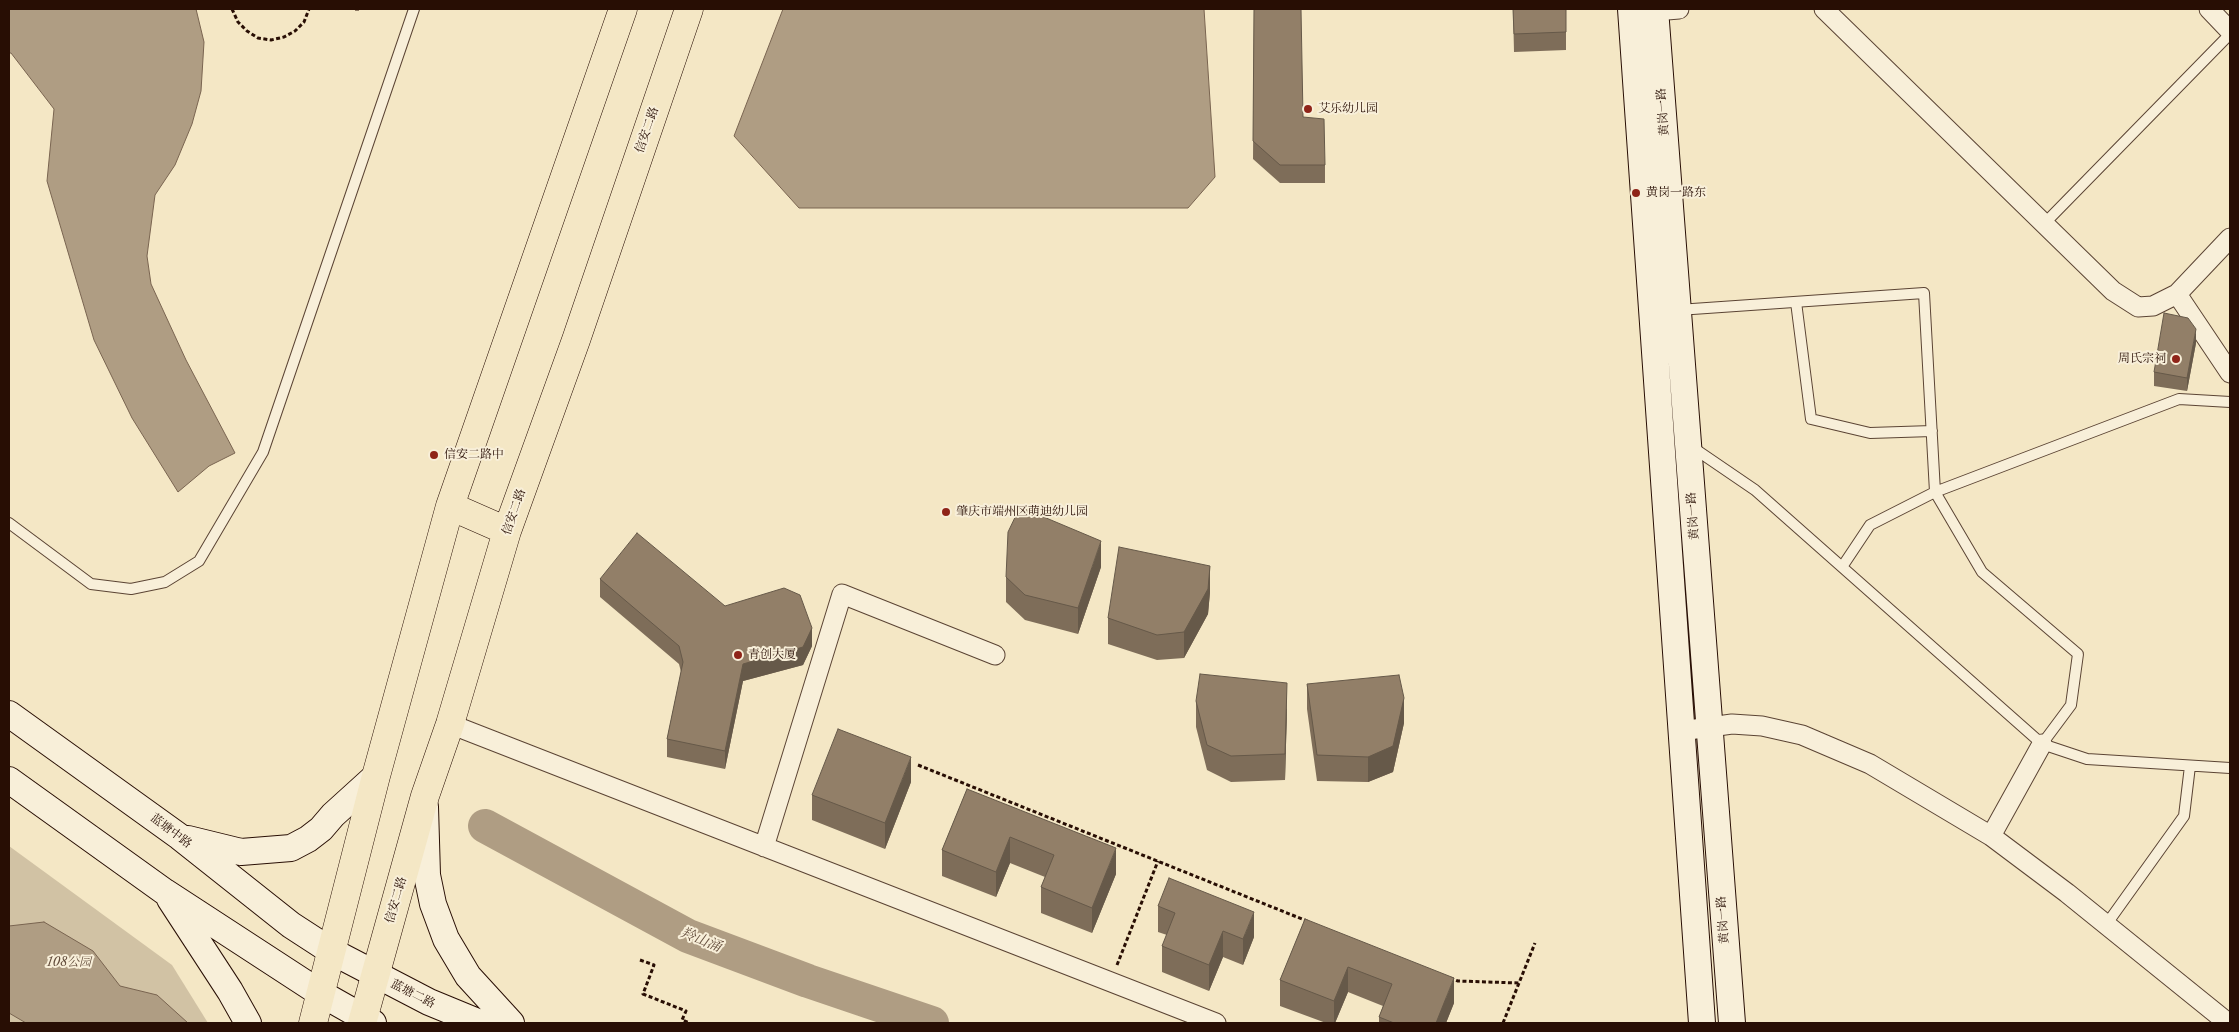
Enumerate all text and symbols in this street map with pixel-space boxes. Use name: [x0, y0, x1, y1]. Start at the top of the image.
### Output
street label: 黄岗一路: [1654, 88, 1672, 136]
place label: 艾乐幼儿园: [1318, 102, 1378, 116]
marker: 艾乐幼儿园: [1302, 103, 1314, 115]
street label: 信安二路: [632, 105, 662, 155]
place label: 黄岗一路东: [1646, 186, 1706, 200]
marker: 黄岗一路东: [1630, 187, 1642, 199]
place label: 周氏宗祠: [2118, 352, 2166, 366]
marker: 周氏宗祠: [2170, 353, 2182, 365]
place label: 信安二路中: [444, 448, 504, 462]
marker: 信安二路中: [428, 449, 440, 461]
street label: 信安二路: [499, 487, 529, 537]
street label: 黄岗一路: [1684, 492, 1702, 540]
place label: 肇庆市端州区萌迪幼儿园: [956, 505, 1088, 519]
marker: 肇庆市端州区萌迪幼儿园: [940, 506, 952, 518]
place label: 青创大厦: [748, 648, 796, 662]
marker: 青创大厦: [732, 649, 744, 661]
street label: 蓝塘中路: [147, 811, 195, 851]
street label: 信安二路: [382, 875, 410, 925]
street label: 黄岗一路: [1714, 896, 1732, 944]
water label: 羚山涌: [678, 924, 724, 956]
park label: 108公园: [47, 956, 91, 970]
street label: 蓝塘二路: [388, 977, 438, 1011]

